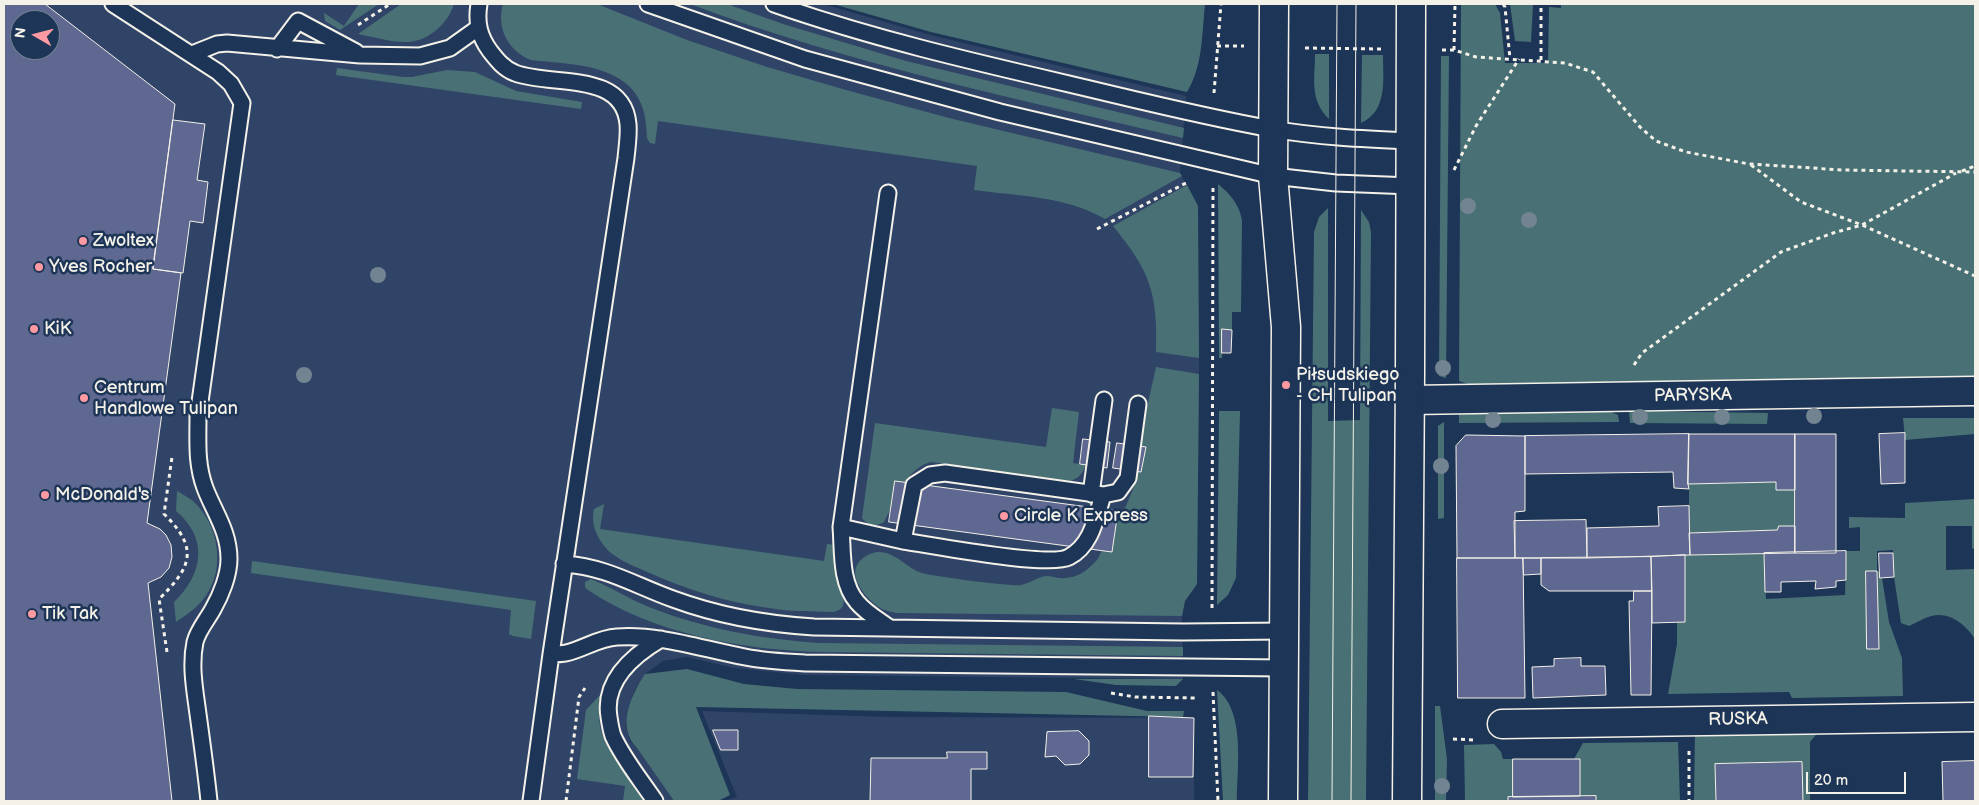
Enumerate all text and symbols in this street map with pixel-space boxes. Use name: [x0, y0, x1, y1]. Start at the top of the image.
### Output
north arrow: [10, 10, 60, 60]
text: N: [11, 27, 30, 39]
place label: Zwoltex: [93, 230, 154, 252]
marker: Zwoltex: [77, 235, 89, 247]
place label: Yves Rocher: [49, 256, 152, 278]
marker: Yves Rocher: [33, 261, 45, 273]
place label: KiK: [44, 318, 71, 340]
marker: KiK: [28, 323, 40, 335]
place label: Piłsudskiego - CH Tulipan: [1296, 364, 1400, 406]
place label: Centrum Handlowe Tulipan: [94, 377, 238, 419]
marker: Piłsudskiego - CH Tulipan: [1280, 379, 1292, 391]
street label: PARYSKA: [1654, 385, 1732, 407]
marker: Centrum Handlowe Tulipan: [78, 392, 90, 404]
place label: McDonald's: [55, 484, 149, 506]
marker: McDonald's: [39, 489, 51, 501]
place label: Circle K Express: [1014, 505, 1148, 527]
marker: Circle K Express: [998, 510, 1010, 522]
place label: Tik Tak: [42, 603, 98, 625]
marker: Tik Tak: [26, 608, 38, 620]
street label: RUSKA: [1708, 709, 1768, 731]
scale bar: [1809, 762, 1909, 794]
text: 20 m: [1814, 771, 1848, 790]

